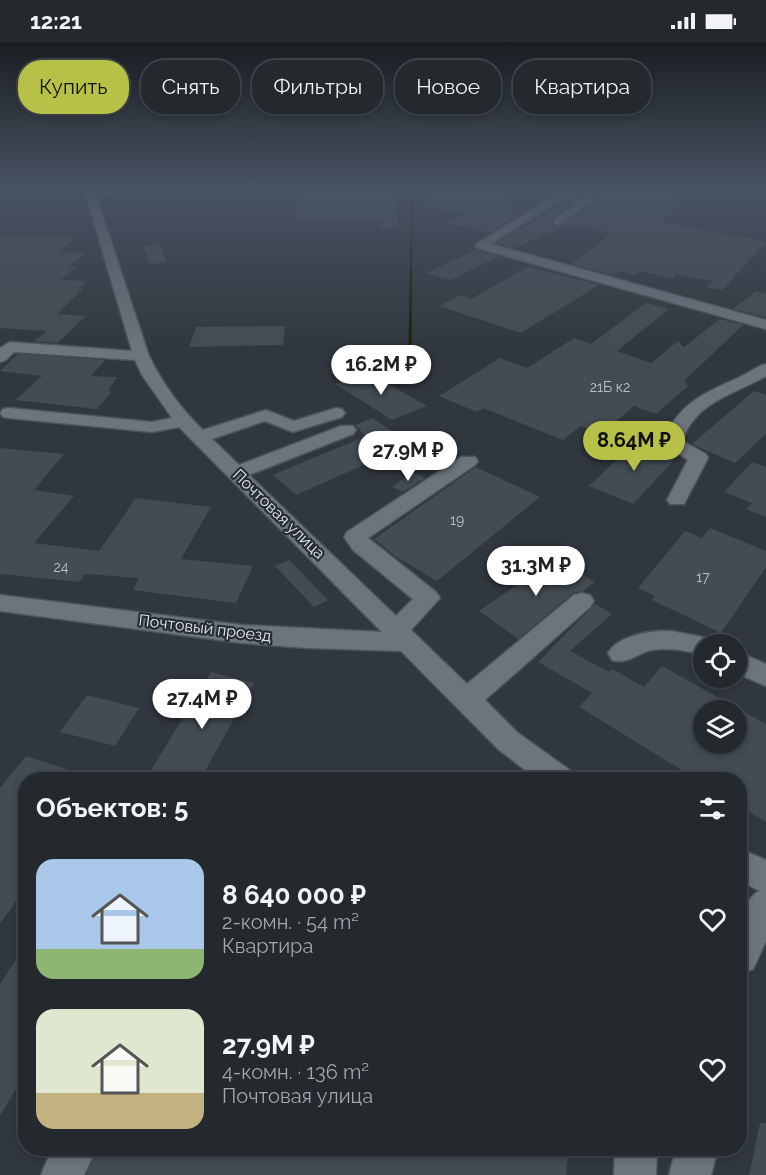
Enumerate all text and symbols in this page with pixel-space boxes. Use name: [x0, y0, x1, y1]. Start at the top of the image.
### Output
text: 12:21: [30, 8, 82, 34]
chip: Купить: [18, 60, 129, 114]
chip: Снять: [141, 60, 240, 114]
chip: Фильтры: [252, 60, 383, 114]
chip: Новое: [395, 60, 501, 114]
chip: Квартира: [513, 60, 651, 114]
pin: 16.2M ₽: [326, 345, 436, 396]
text: 16.2M ₽: [345, 352, 417, 376]
house number: 21Б к2: [590, 379, 630, 395]
pin: 8.64M ₽: [579, 421, 689, 472]
text: 8.64M ₽: [597, 428, 671, 452]
pin: 27.9M ₽: [353, 431, 463, 482]
text: 27.9M ₽: [372, 438, 444, 462]
street label: Почтовая улица: [229, 465, 329, 563]
house number: 19: [450, 512, 464, 528]
pin: 31.3M ₽: [481, 546, 591, 597]
text: 31.3M ₽: [501, 553, 571, 577]
house number: 24: [54, 559, 69, 575]
house number: 17: [696, 569, 710, 585]
street label: Почтовый проезд: [137, 610, 273, 646]
map controls: [693, 634, 747, 754]
button: locate: [693, 634, 747, 688]
pin: 27.4M ₽: [147, 679, 257, 730]
text: 27.4M ₽: [166, 686, 238, 710]
button: layers: [693, 700, 747, 754]
icon: filters: [696, 792, 729, 825]
text: Объектов: 5: [36, 793, 188, 823]
text: 8 640 000 ₽: [222, 880, 366, 910]
icon: home: [84, 883, 156, 955]
icon: heart: [696, 903, 729, 936]
text: 2-комн. · 54 m²: [222, 910, 359, 934]
text: Квартира: [222, 934, 313, 958]
text: 27.9M ₽: [222, 1030, 315, 1060]
icon: home: [84, 1033, 156, 1105]
icon: heart: [696, 1053, 729, 1086]
text: 4-комн. · 136 m²: [222, 1060, 369, 1084]
text: Почтовая улица: [222, 1084, 373, 1108]

